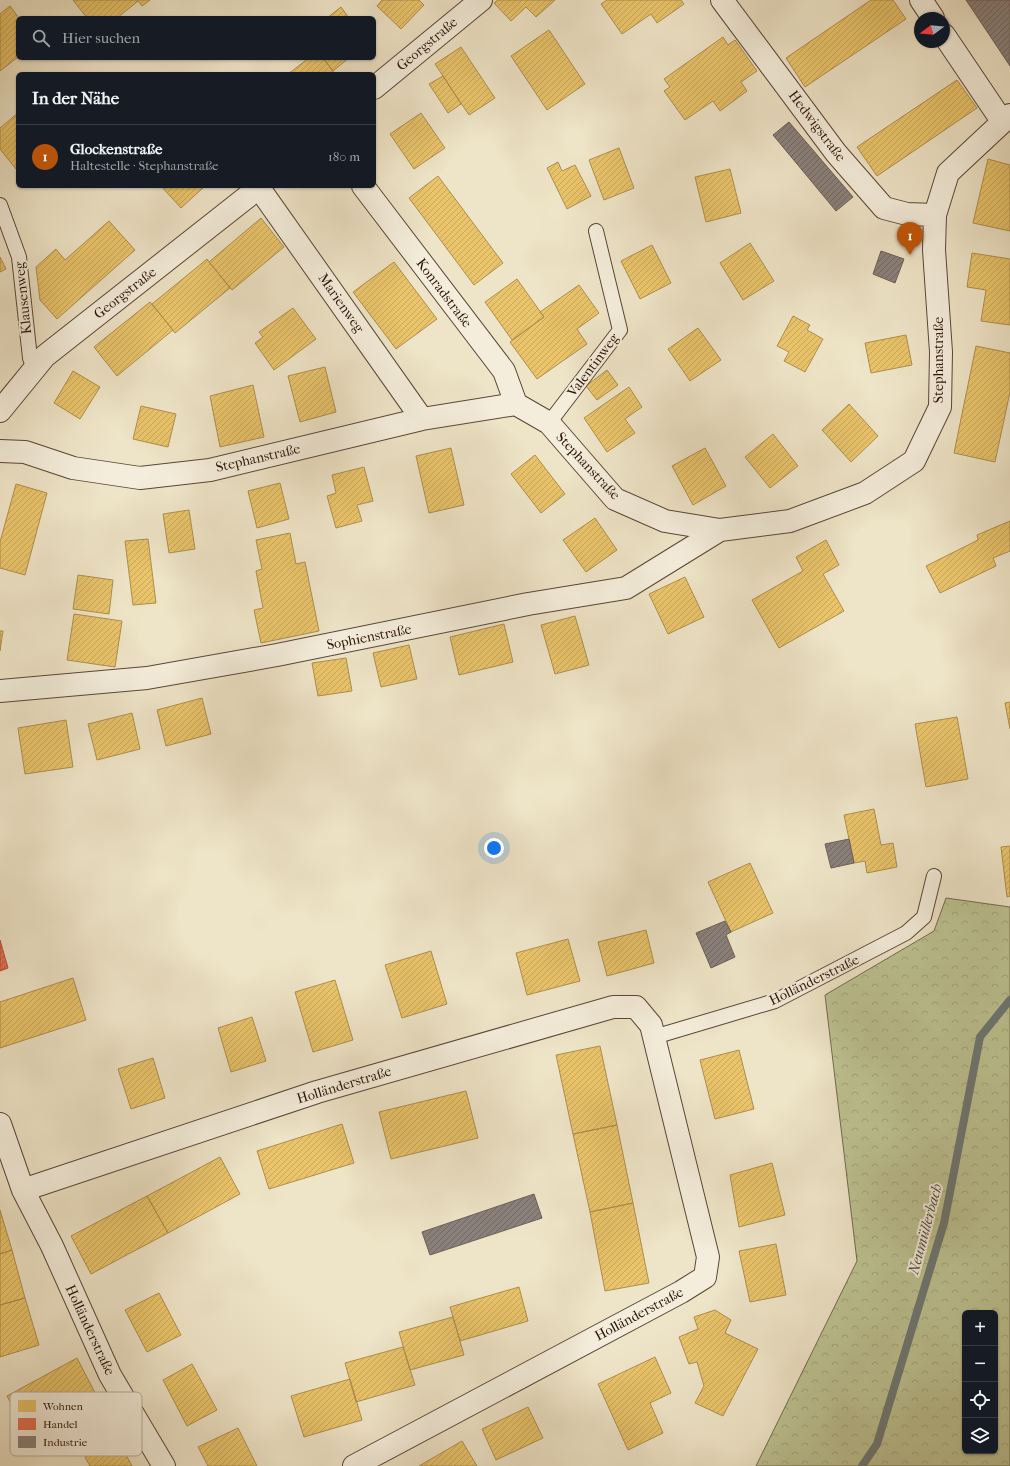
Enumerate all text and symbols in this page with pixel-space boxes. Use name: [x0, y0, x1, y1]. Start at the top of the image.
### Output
north arrow: [914, 12, 950, 48]
street label: Georgstraße: [393, 14, 461, 74]
search box: [16, 16, 376, 60]
icon: search: [30, 27, 52, 49]
text: Hier suchen: [62, 29, 140, 47]
street label: Hedwigstraße: [785, 87, 849, 165]
text: In der Nähe: [32, 88, 119, 108]
text: Glockenstraße: [70, 140, 162, 158]
text: 1: [43, 149, 47, 164]
text: 180 m: [328, 149, 360, 164]
text: Haltestelle · Stephanstraße: [70, 158, 219, 173]
pin: 1: [897, 222, 923, 255]
street label: Konradstraße: [412, 255, 476, 331]
street label: Klausenweg: [11, 260, 35, 335]
street label: Georgstraße: [90, 263, 160, 323]
street label: Marienweg: [314, 270, 368, 336]
street label: Stephanstraße: [930, 317, 947, 403]
street label: Valentinweg: [563, 330, 623, 401]
street label: Stephanstraße: [552, 429, 624, 503]
street label: Stephanstraße: [214, 440, 302, 476]
street label: Sophienstraße: [325, 620, 413, 654]
your location: [484, 838, 504, 858]
street label: Holländerstraße: [766, 951, 862, 1009]
street label: Holländerstraße: [295, 1063, 393, 1107]
water label: Neumüllerbach: [904, 1181, 946, 1277]
street label: Holländerstraße: [62, 1282, 118, 1378]
street label: Holländerstraße: [592, 1283, 686, 1344]
map controls: [962, 1310, 998, 1454]
button: +: [962, 1310, 998, 1346]
button: −: [962, 1346, 998, 1382]
button: locate: [962, 1382, 998, 1418]
legend: [10, 1392, 142, 1456]
text: Wohnen: [42, 1400, 83, 1413]
text: Handel: [43, 1418, 78, 1431]
button: layers: [962, 1418, 998, 1454]
text: Industrie: [43, 1436, 88, 1449]

